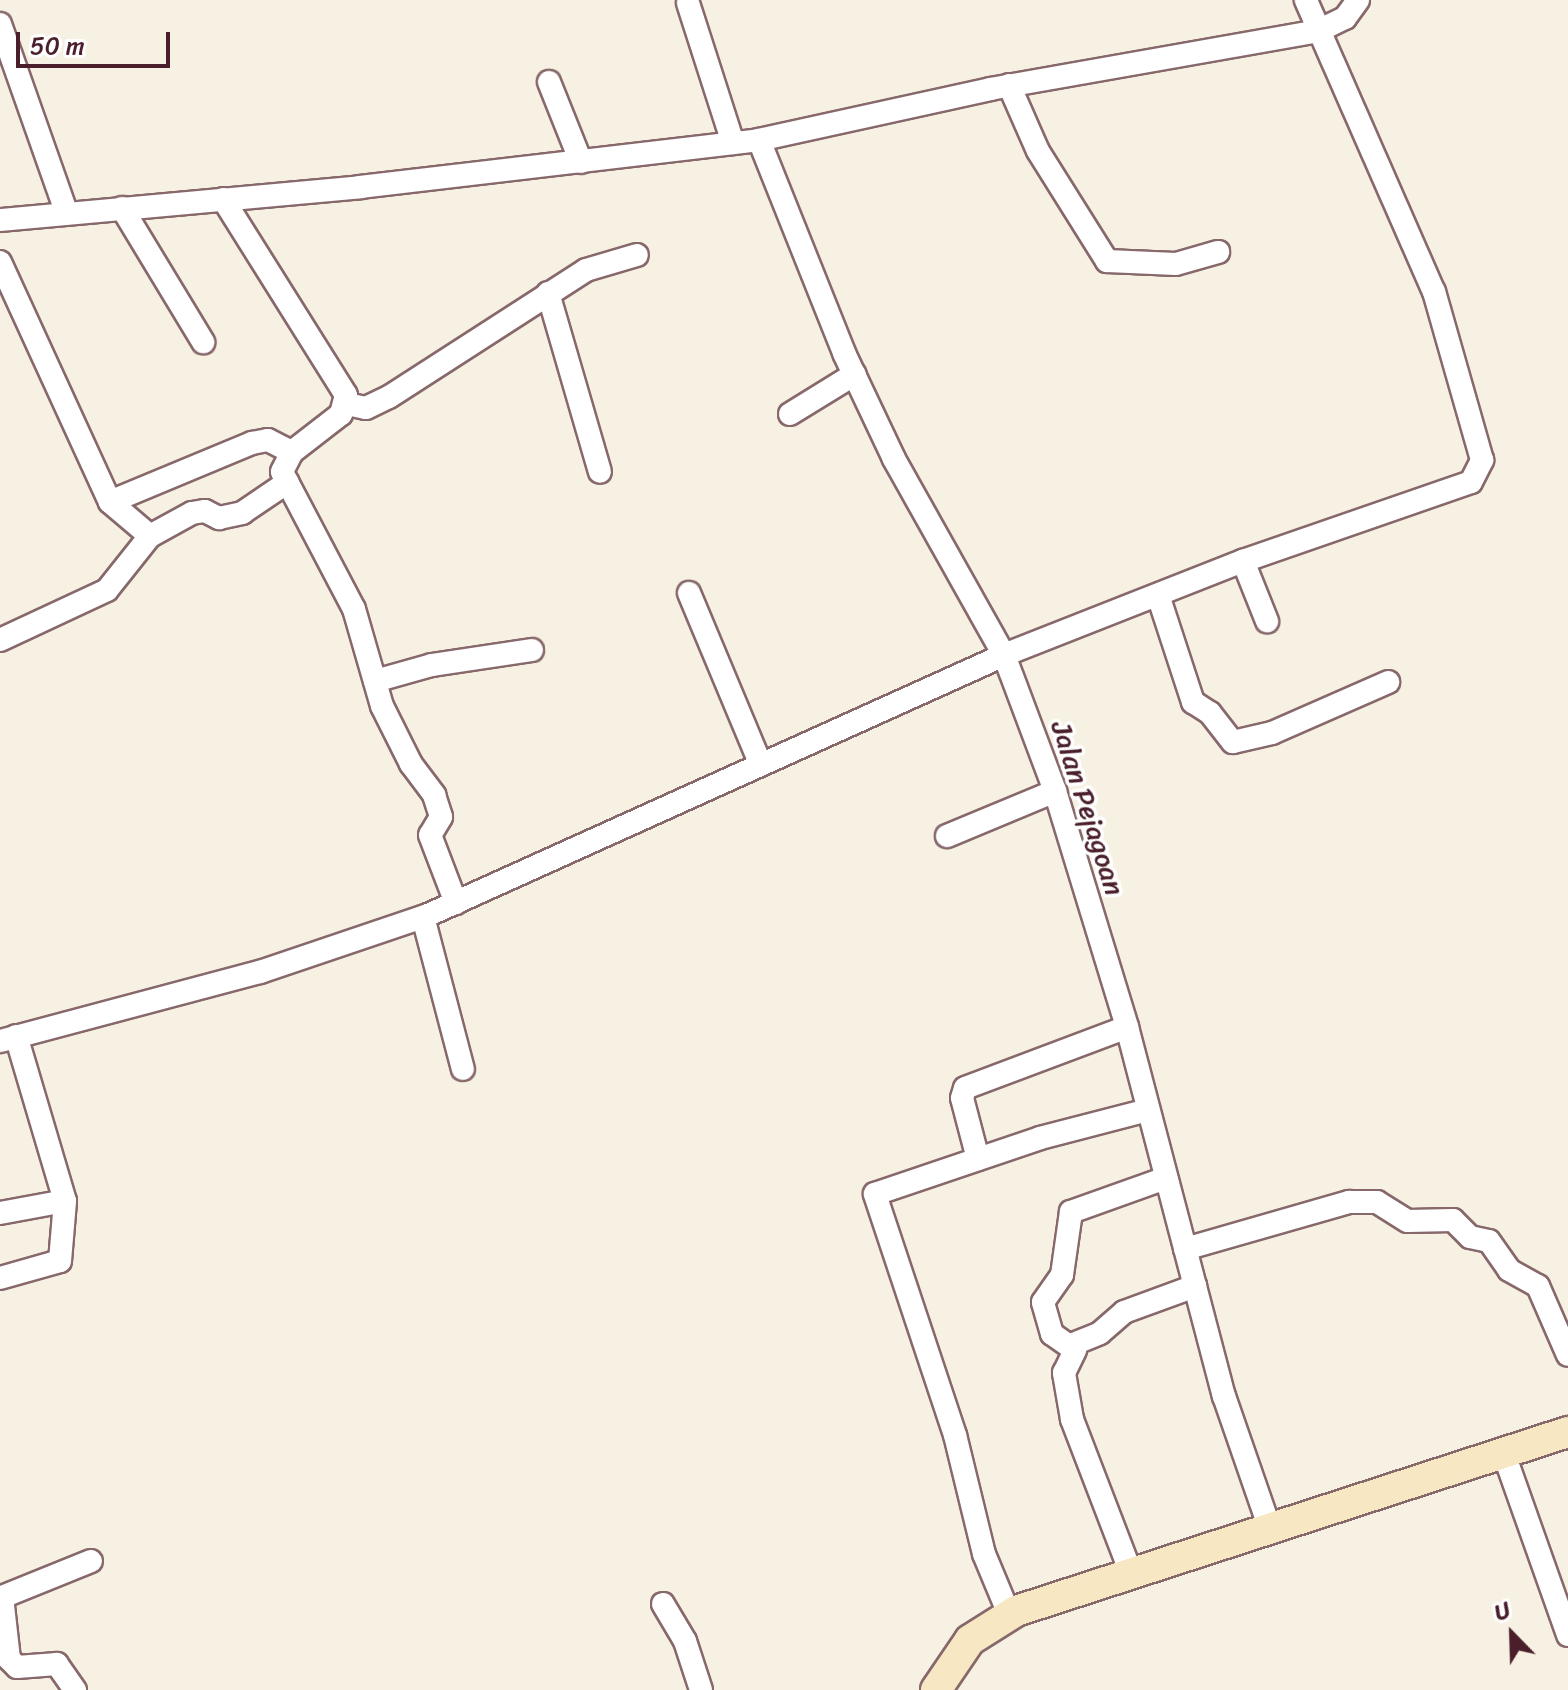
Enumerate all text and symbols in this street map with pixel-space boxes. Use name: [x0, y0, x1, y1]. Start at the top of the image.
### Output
scale bar: [20, 16, 174, 66]
text: 50 m: [30, 25, 85, 67]
street label: Jalan Pejagoan: [1044, 716, 1132, 900]
text: U: [1488, 1591, 1517, 1632]
north arrow: [1472, 1594, 1552, 1674]

